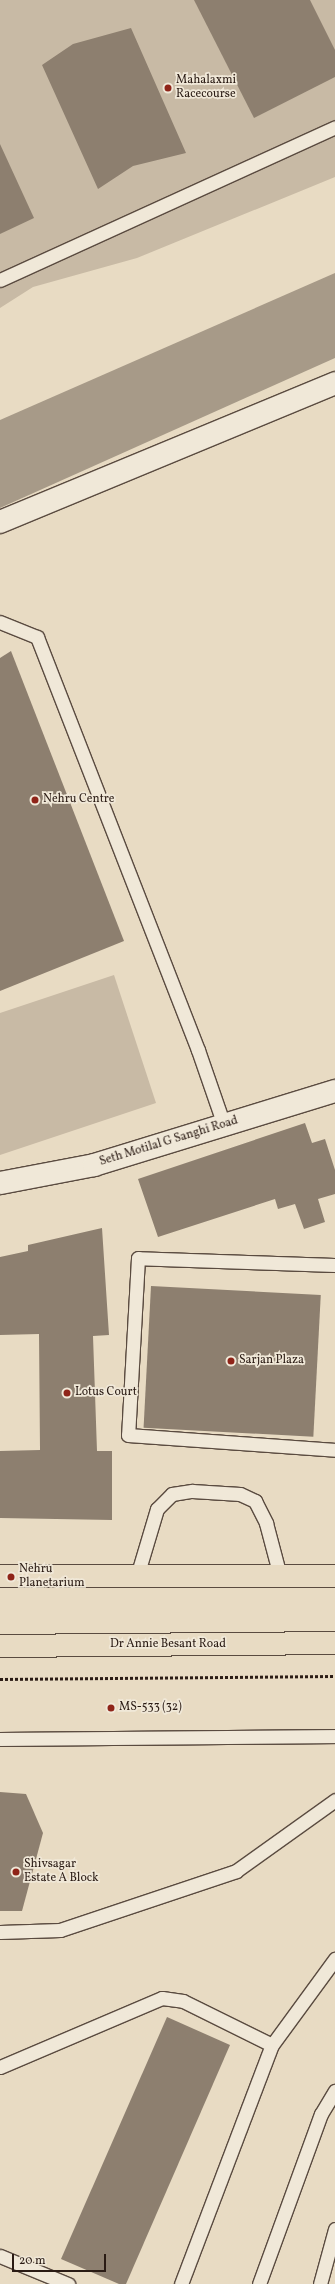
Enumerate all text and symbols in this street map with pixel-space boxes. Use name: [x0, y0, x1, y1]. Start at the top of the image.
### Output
place label: Mahalaxmi Racecourse: [176, 74, 236, 102]
marker: Mahalaxmi Racecourse: [163, 83, 173, 93]
place label: Nehru Centre: [43, 793, 115, 807]
marker: Nehru Centre: [30, 795, 40, 805]
street label: Seth Motilal G Sanghi Road: [98, 1114, 240, 1170]
place label: Sarjan Plaza: [239, 1354, 304, 1368]
marker: Sarjan Plaza: [226, 1356, 236, 1366]
place label: Lotus Court: [75, 1386, 137, 1400]
marker: Lotus Court: [62, 1388, 72, 1398]
place label: Nehru Planetarium: [19, 1563, 85, 1591]
marker: Nehru Planetarium: [6, 1572, 16, 1582]
street label: Dr Annie Besant Road: [110, 1638, 226, 1652]
place label: MS-533 (32): [119, 1701, 182, 1715]
marker: MS-533 (32): [106, 1703, 116, 1713]
place label: Shivsagar Estate A Block: [24, 1858, 98, 1886]
marker: Shivsagar Estate A Block: [11, 1867, 21, 1877]
scale bar: [14, 2246, 108, 2272]
text: 20 m: [19, 2253, 46, 2269]

